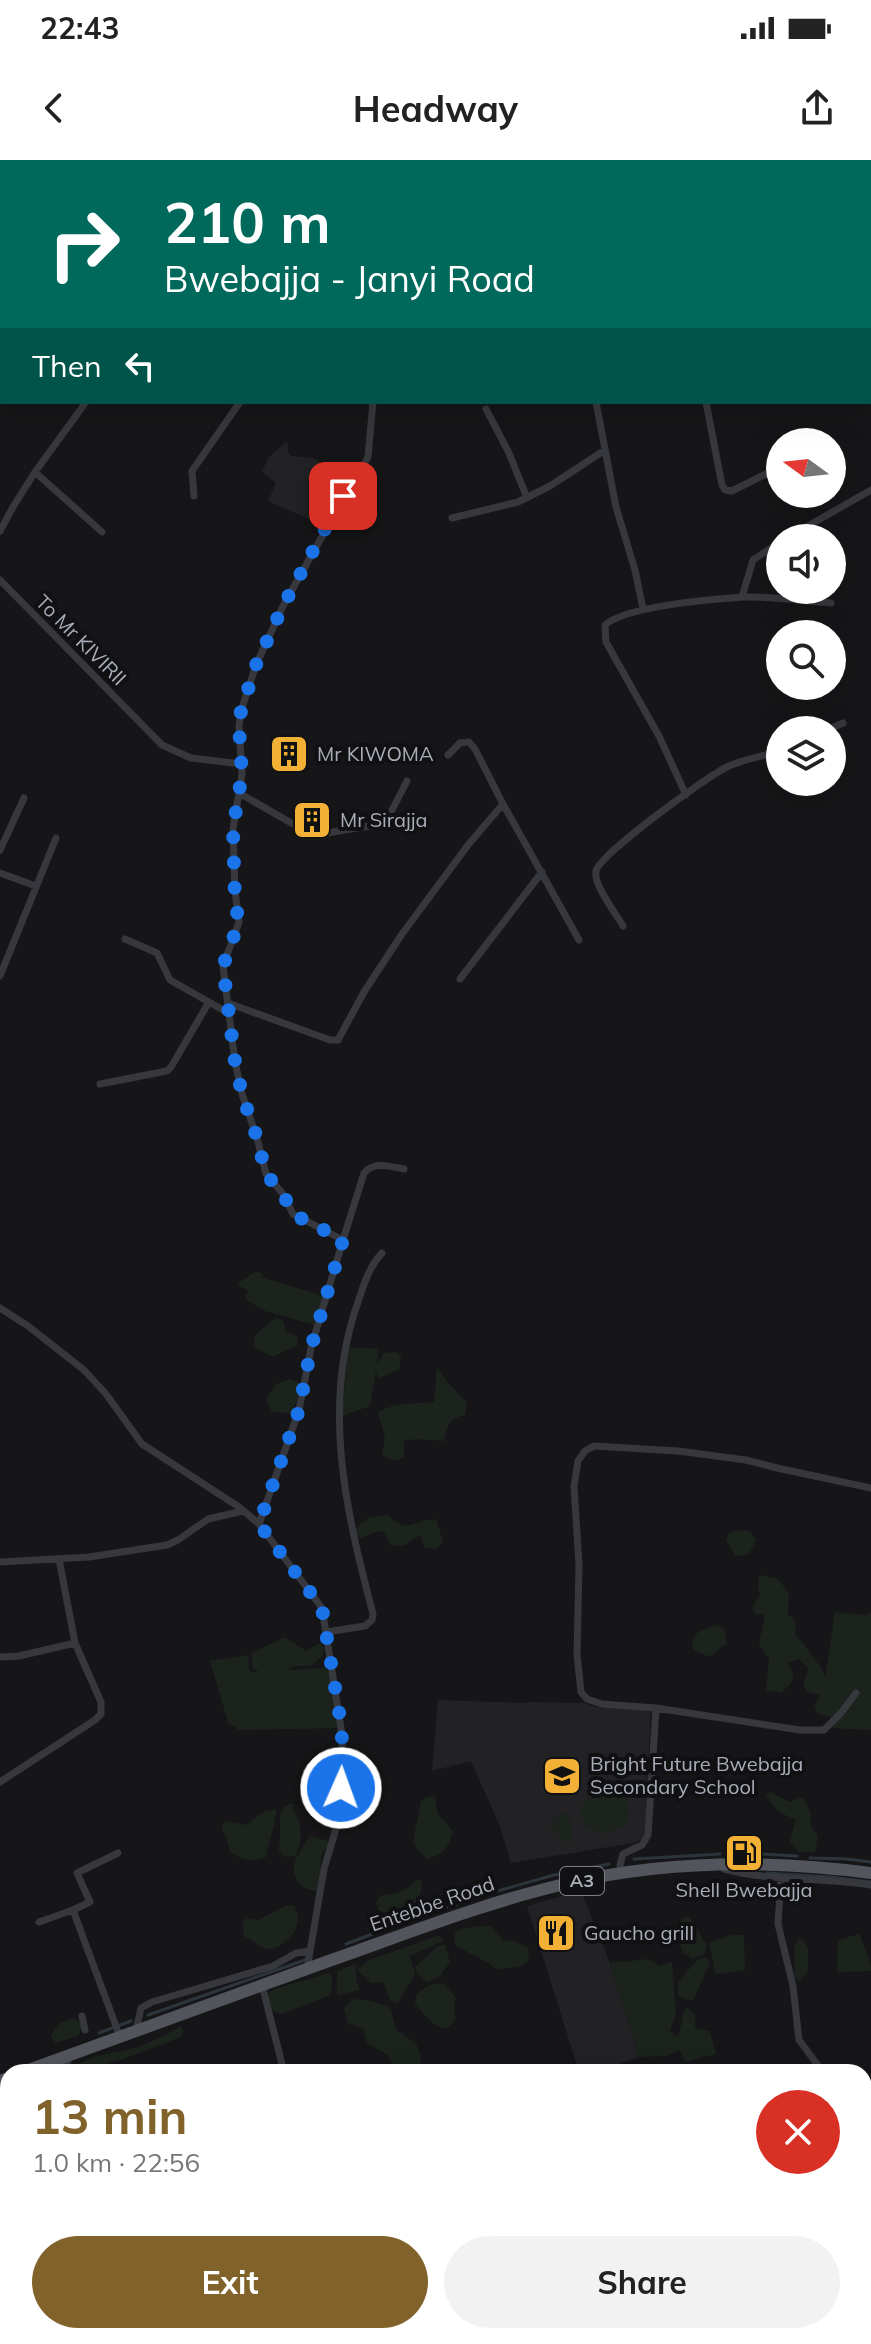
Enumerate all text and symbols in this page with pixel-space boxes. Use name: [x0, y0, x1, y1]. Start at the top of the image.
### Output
text: 22:43: [40, 9, 119, 47]
icon: back: [32, 86, 76, 130]
text: Headway: [353, 86, 518, 131]
icon: share: [795, 86, 839, 130]
text: 210 m: [164, 187, 331, 257]
icon: right: [32, 192, 136, 296]
text: Bwebajja - Janyi Road: [164, 256, 535, 301]
icon: left: [118, 344, 162, 388]
text: Then: [32, 347, 102, 385]
north arrow: [766, 428, 846, 508]
map controls: [766, 428, 846, 796]
pin: [309, 462, 377, 530]
icon: arrive: [321, 474, 365, 518]
button: sound: [766, 524, 846, 604]
street label: To Mr KIVIRII: [31, 589, 132, 690]
button: search: [766, 620, 846, 700]
button: layers: [766, 716, 846, 796]
building icon: Mr KIWOMA: [268, 733, 310, 775]
place label: Mr KIWOMA: [317, 741, 434, 766]
building icon: Mr Sirajja: [291, 799, 333, 841]
place label: Mr Sirajja: [340, 807, 428, 832]
position arrow: [299, 1746, 383, 1830]
place label: Bright Future Bwebajja Secondary School: [590, 1751, 803, 1799]
school or university icon: Bright Future Bwebajja Secondary School: [541, 1755, 583, 1797]
fuel station icon: Shell Bwebajja: [723, 1832, 765, 1874]
road number: A3: [560, 1867, 604, 1895]
street label: Entebbe Road: [366, 1870, 498, 1937]
place label: Shell Bwebajja: [675, 1877, 813, 1902]
restaurant icon: Gaucho grill: [535, 1912, 577, 1954]
place label: Gaucho grill: [584, 1920, 694, 1945]
text: 13 min: [32, 2086, 187, 2146]
button: close: [756, 2090, 840, 2174]
text: 1.0 km · 22:56: [32, 2146, 200, 2179]
button: Exit: [32, 2236, 428, 2328]
button: Share: [444, 2236, 840, 2328]

